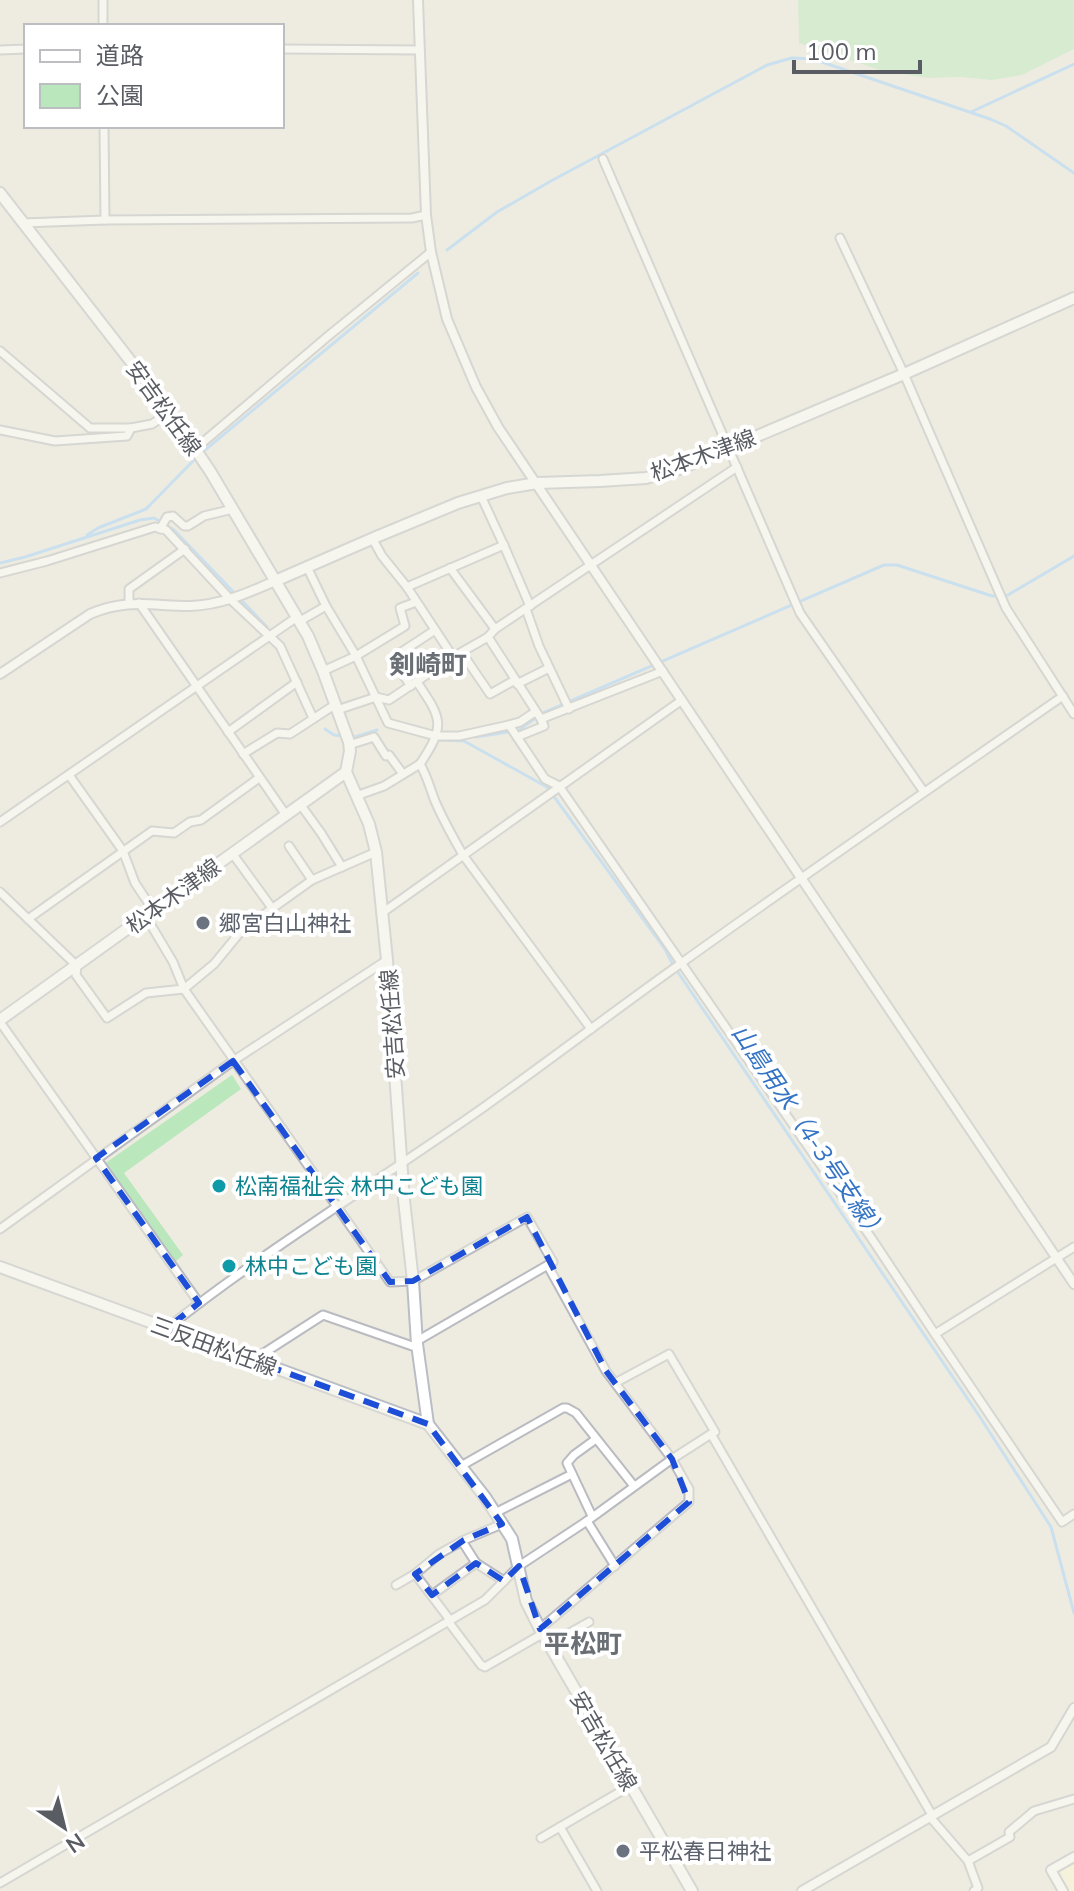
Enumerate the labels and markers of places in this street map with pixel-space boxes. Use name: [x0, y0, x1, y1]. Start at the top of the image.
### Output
place label: 郷宮白山神社: [219, 909, 351, 937]
marker: 郷宮白山神社: [194, 914, 212, 932]
place label: 松南福祉会 林中こども園: [235, 1172, 483, 1200]
marker: 松南福祉会 林中こども園: [210, 1177, 228, 1195]
place label: 林中こども園: [245, 1252, 377, 1280]
marker: 林中こども園: [220, 1257, 238, 1275]
place label: 平松春日神社: [639, 1837, 771, 1865]
marker: 平松春日神社: [614, 1842, 632, 1860]

